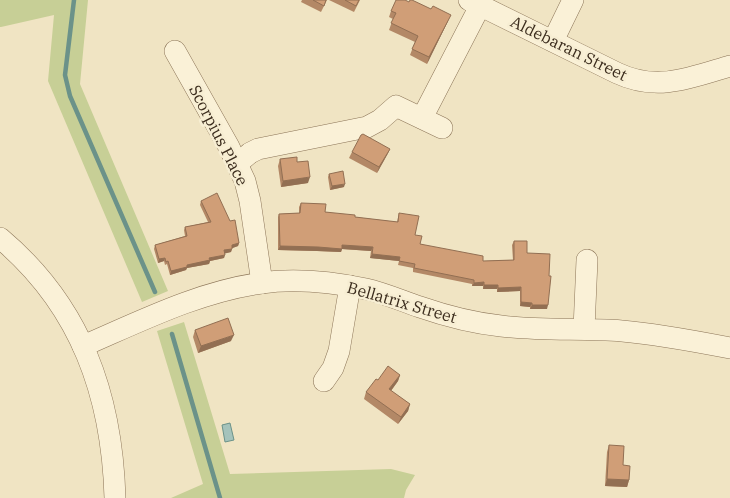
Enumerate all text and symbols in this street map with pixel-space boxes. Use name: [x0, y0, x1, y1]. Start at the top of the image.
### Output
street label: Aldebaran Street: [508, 11, 631, 85]
street label: Scorpius Place: [185, 81, 253, 189]
street label: Bellatrix Street: [345, 277, 459, 327]

